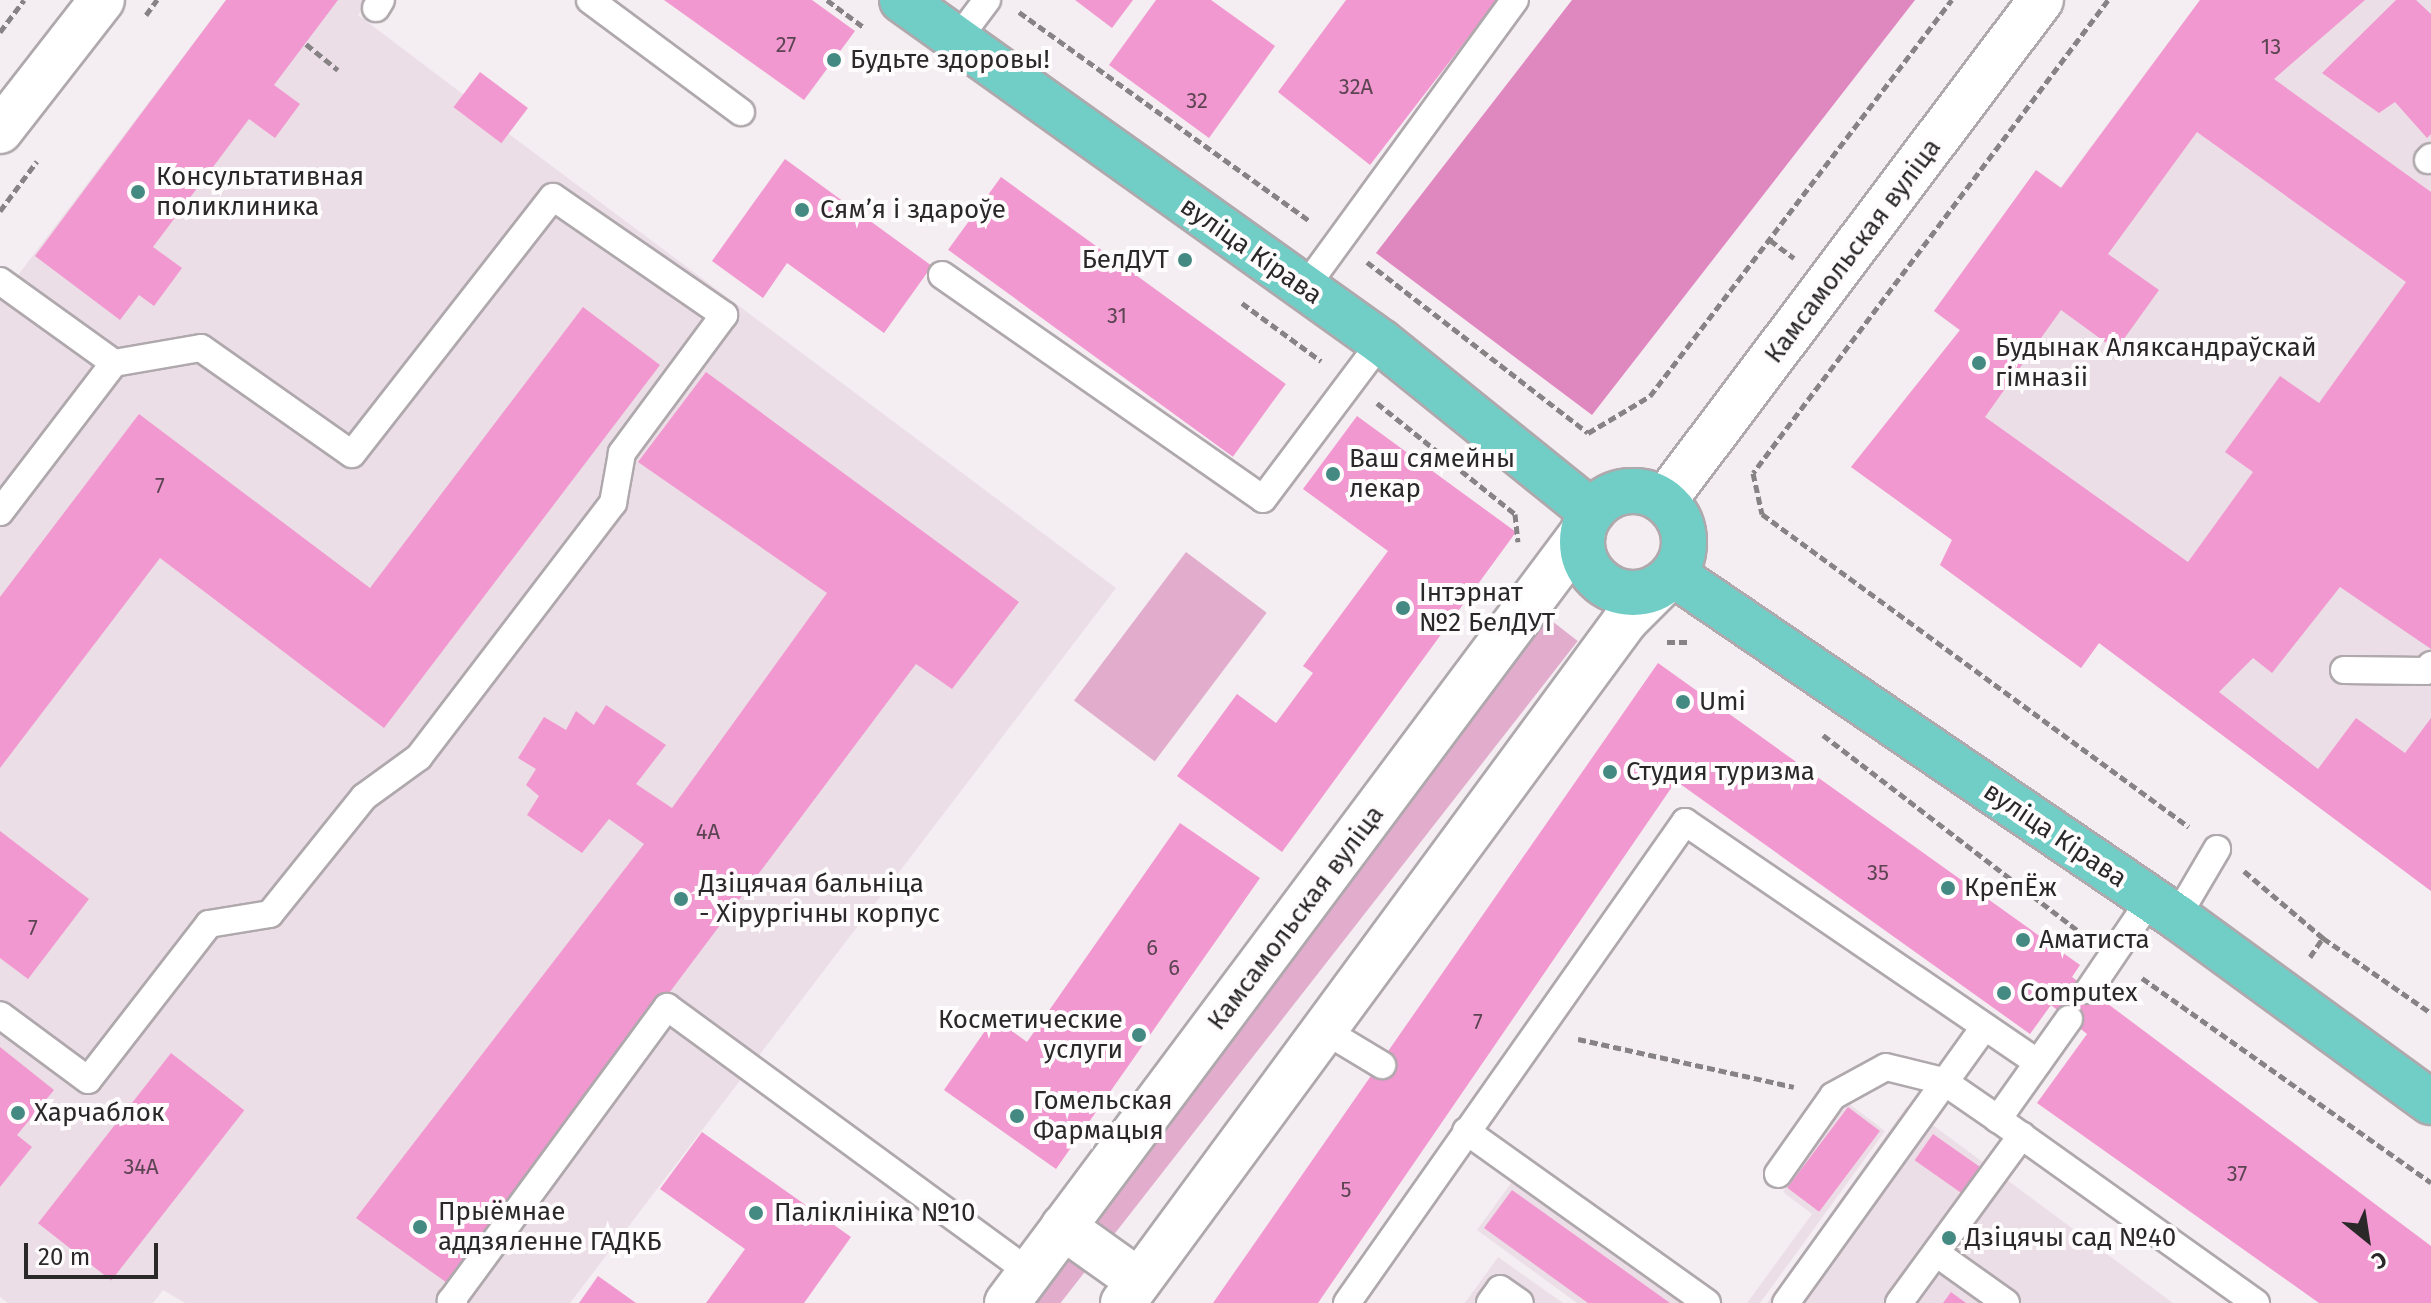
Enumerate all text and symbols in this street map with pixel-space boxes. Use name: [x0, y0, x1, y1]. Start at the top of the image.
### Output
house number: 27: [776, 32, 796, 58]
house number: 13: [2261, 34, 2281, 60]
place label: Будьте здоровы!: [850, 44, 1050, 76]
marker: Будьте здоровы!: [825, 51, 843, 69]
house number: 32А: [1339, 74, 1373, 100]
house number: 32: [1186, 88, 1208, 114]
street label: Камсамольская вуліца: [1758, 133, 1948, 369]
place label: Консультативная поликлиника: [156, 161, 364, 222]
marker: Консультативная поликлиника: [127, 181, 149, 203]
street label: вуліца Кірава: [1174, 191, 1328, 311]
place label: Сямʼя і здароўе: [820, 194, 1006, 226]
marker: Сямʼя і здароўе: [791, 199, 813, 221]
place label: БелДУТ: [1082, 244, 1169, 276]
marker: БелДУТ: [1176, 251, 1194, 269]
house number: 31: [1107, 303, 1127, 329]
place label: Будынак Аляксандраўскай гімназіі: [1995, 332, 2317, 394]
marker: Будынак Аляксандраўскай гімназіі: [1970, 354, 1988, 372]
place label: Ваш сямейны лекар: [1349, 443, 1515, 504]
marker: Ваш сямейны лекар: [1324, 465, 1342, 483]
house number: 7: [155, 473, 165, 499]
place label: Інтэрнат №2 БелДУТ: [1419, 577, 1555, 638]
marker: Інтэрнат №2 БелДУТ: [1394, 599, 1412, 617]
place label: Umi: [1699, 686, 1746, 718]
marker: Umi: [1674, 693, 1692, 711]
place label: Студия туризма: [1626, 756, 1815, 788]
marker: Студия туризма: [1601, 763, 1619, 781]
street label: вуліца Кірава: [1978, 776, 2132, 894]
street label: Камсамольская вуліца: [1201, 800, 1391, 1036]
house number: 4А: [696, 819, 720, 845]
house number: 35: [1867, 860, 1889, 886]
place label: Дзіцячая бальніца - Хірургічны корпус: [699, 868, 940, 930]
place label: КрепЁж: [1964, 872, 2057, 904]
marker: КрепЁж: [1939, 879, 1957, 897]
marker: Дзіцячая бальніца - Хірургічны корпус: [670, 888, 692, 910]
house number: 7: [28, 915, 38, 941]
place label: Аматиста: [2039, 924, 2150, 956]
marker: Аматиста: [2014, 931, 2032, 949]
house number: 6: [1146, 935, 1158, 961]
house number: 6: [1168, 955, 1180, 981]
place label: Computex: [2020, 977, 2138, 1009]
marker: Computex: [1995, 984, 2013, 1002]
place label: Косметические услуги: [938, 1004, 1123, 1066]
house number: 7: [1473, 1009, 1483, 1035]
marker: Косметические услуги: [1130, 1026, 1148, 1044]
place label: Гомельская Фармацыя: [1033, 1085, 1173, 1146]
place label: Харчаблок: [34, 1097, 164, 1129]
marker: Харчаблок: [9, 1104, 27, 1122]
marker: Гомельская Фармацыя: [1008, 1107, 1026, 1125]
house number: 34А: [123, 1154, 159, 1180]
house number: 37: [2227, 1161, 2247, 1187]
house number: 5: [1340, 1177, 1352, 1203]
place label: Прыёмнае аддзяленне ГАДКБ: [438, 1196, 661, 1258]
place label: Паліклініка №10: [774, 1197, 976, 1229]
north arrow: [2327, 1199, 2407, 1279]
marker: Паліклініка №10: [745, 1202, 767, 1224]
marker: Прыёмнае аддзяленне ГАДКБ: [409, 1216, 431, 1238]
place label: Дзіцячы сад №40: [1965, 1222, 2176, 1254]
scale bar: [28, 1227, 162, 1277]
marker: Дзіцячы сад №40: [1940, 1229, 1958, 1247]
text: 20 m: [38, 1243, 90, 1271]
text: С: [2367, 1245, 2391, 1275]

